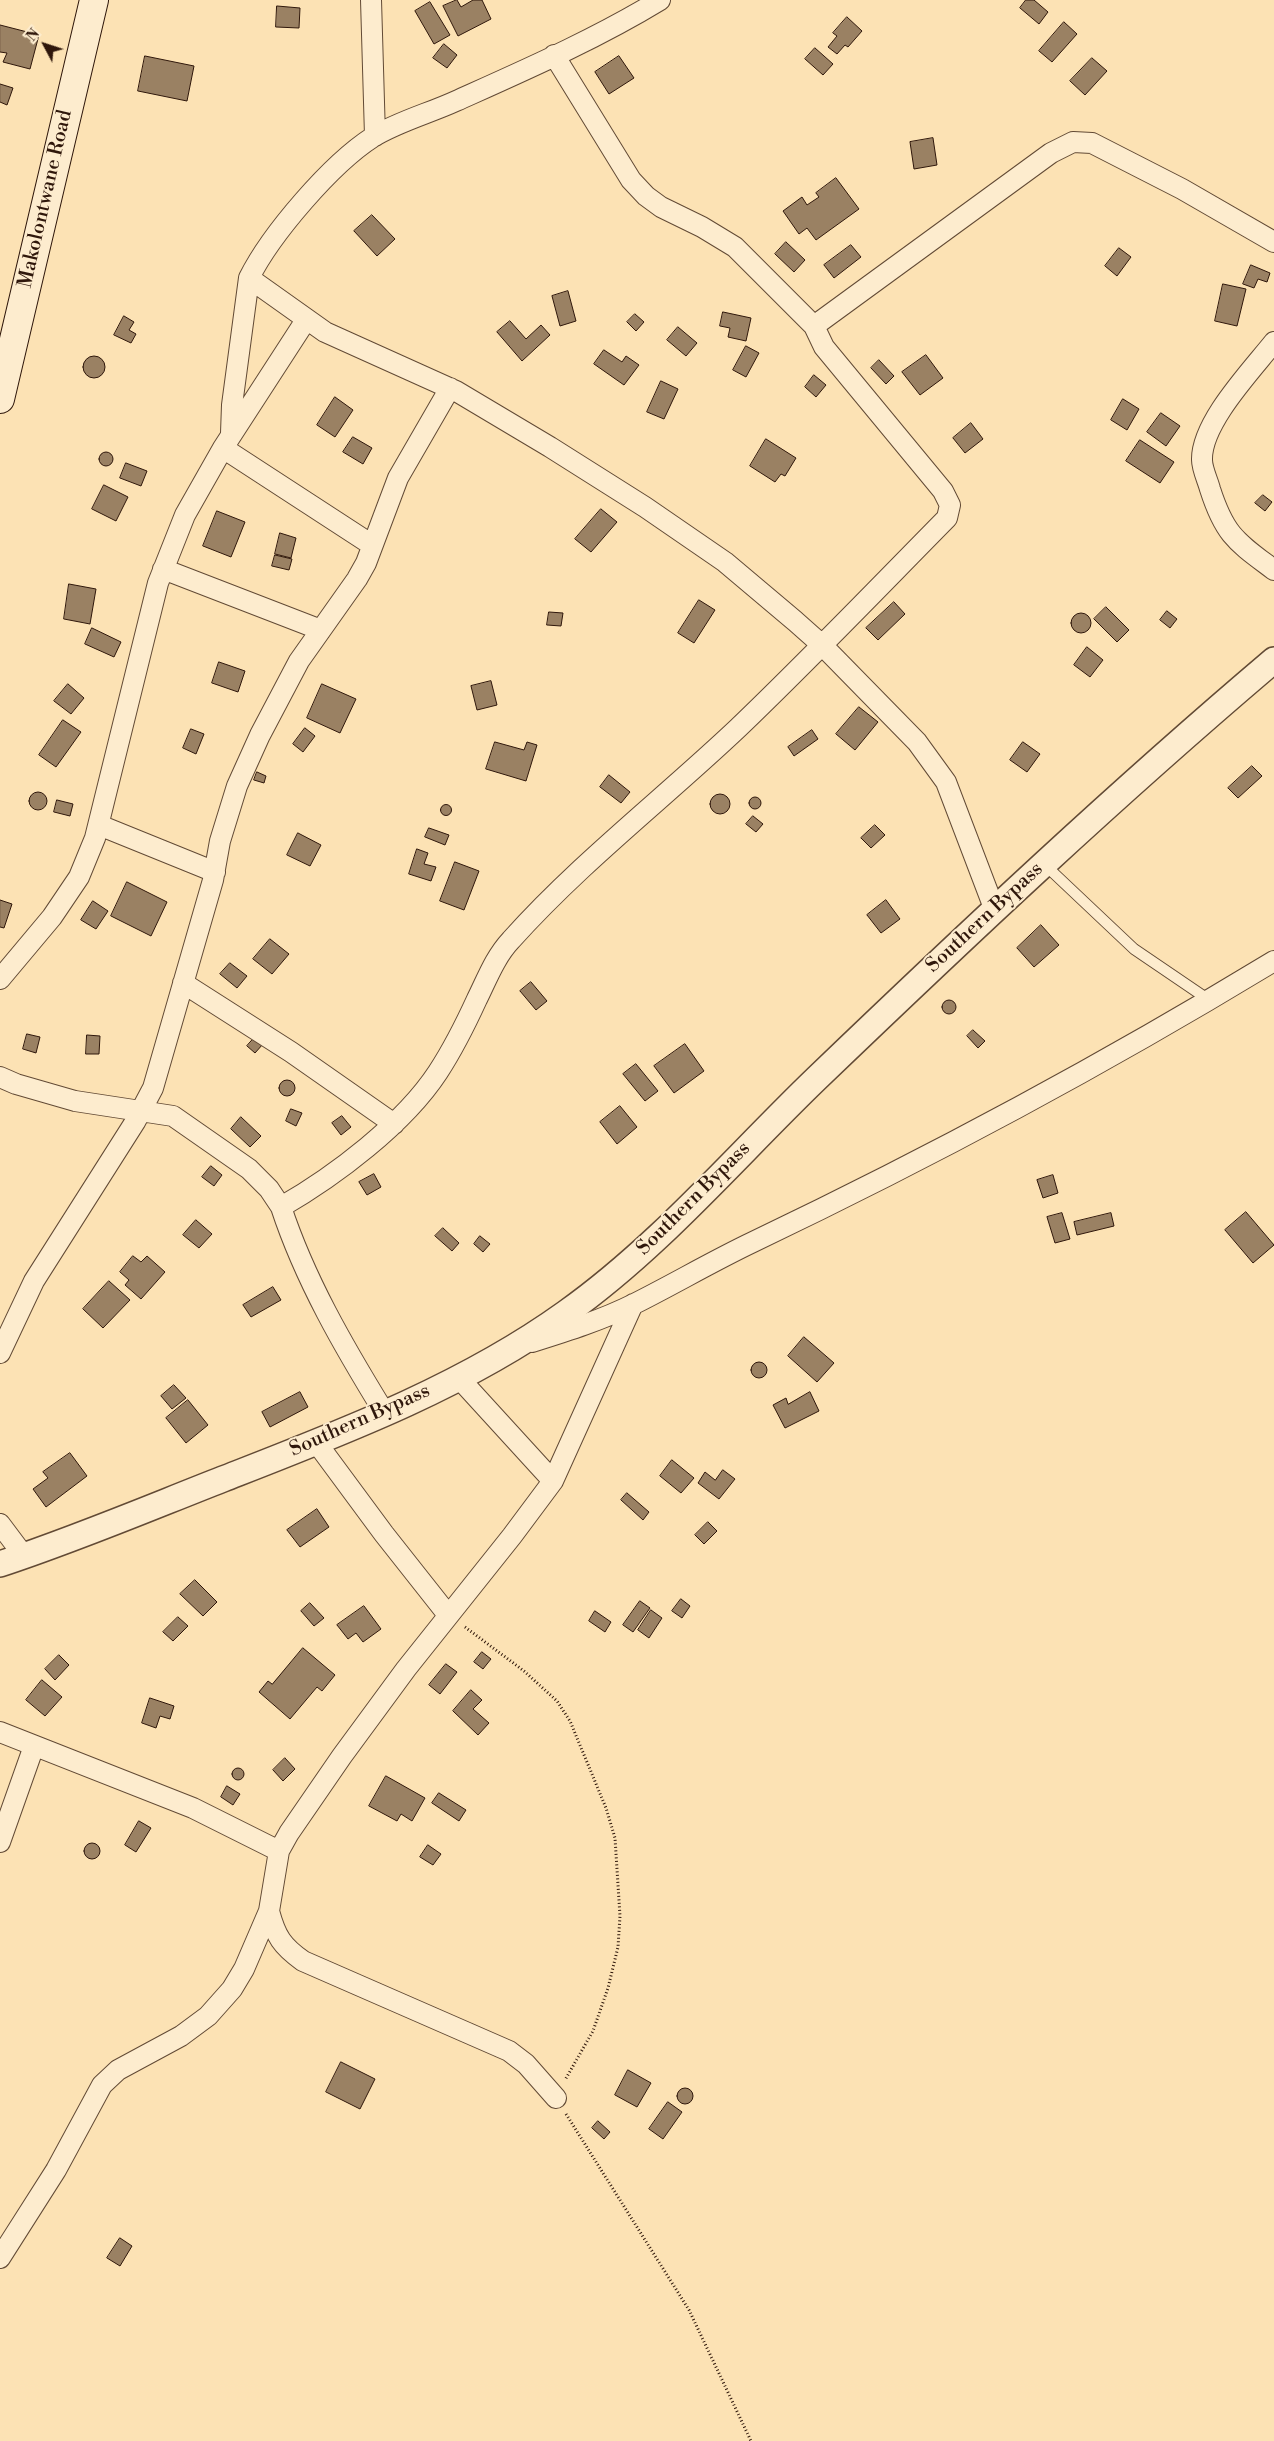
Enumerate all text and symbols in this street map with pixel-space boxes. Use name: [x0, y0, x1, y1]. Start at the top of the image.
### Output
north arrow: [20, 20, 70, 70]
text: N: [23, 25, 44, 45]
street label: Makolontwane Road: [14, 108, 78, 290]
street label: Southern Bypass: [922, 858, 1048, 978]
street label: Southern Bypass: [632, 1137, 756, 1261]
street label: Southern Bypass: [286, 1379, 434, 1463]

